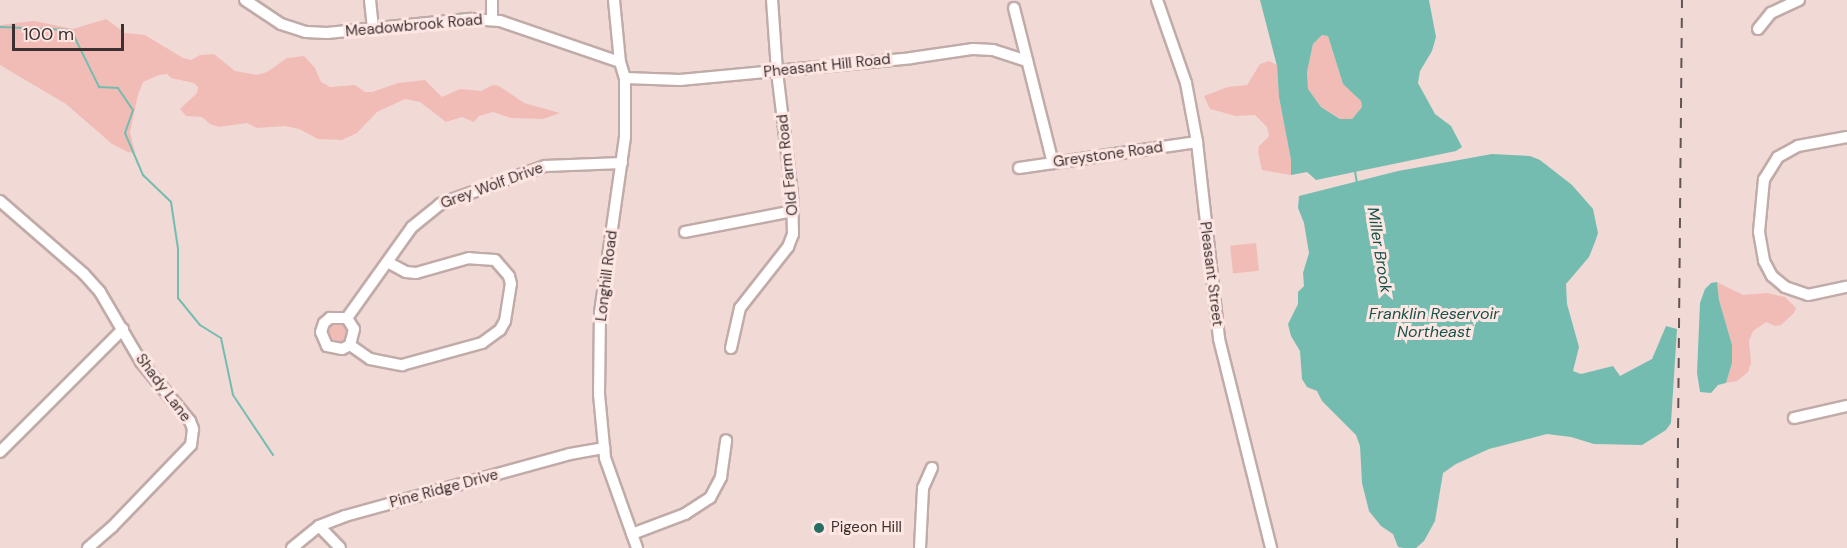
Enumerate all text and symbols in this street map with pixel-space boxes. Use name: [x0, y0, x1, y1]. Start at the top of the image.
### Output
street label: Meadowbrook Road: [345, 11, 483, 41]
scale bar: [15, 12, 128, 50]
text: 100 m: [23, 22, 74, 46]
street label: Pheasant Hill Road: [763, 50, 891, 82]
street label: Old Farm Road: [774, 113, 802, 217]
street label: Greystone Road: [1052, 138, 1164, 172]
street label: Grey Wolf Drive: [438, 159, 546, 213]
water label: Miller Brook: [1363, 206, 1395, 294]
street label: Pleasant Street: [1196, 221, 1226, 327]
street label: Longhill Road: [593, 230, 621, 322]
water label: Franklin Reservoir Northeast: [1369, 304, 1499, 342]
street label: Shady Lane: [132, 350, 194, 426]
street label: Pine Ridge Drive: [388, 466, 500, 512]
place label: Pigeon Hill: [831, 519, 902, 537]
marker: Pigeon Hill: [812, 521, 826, 535]

